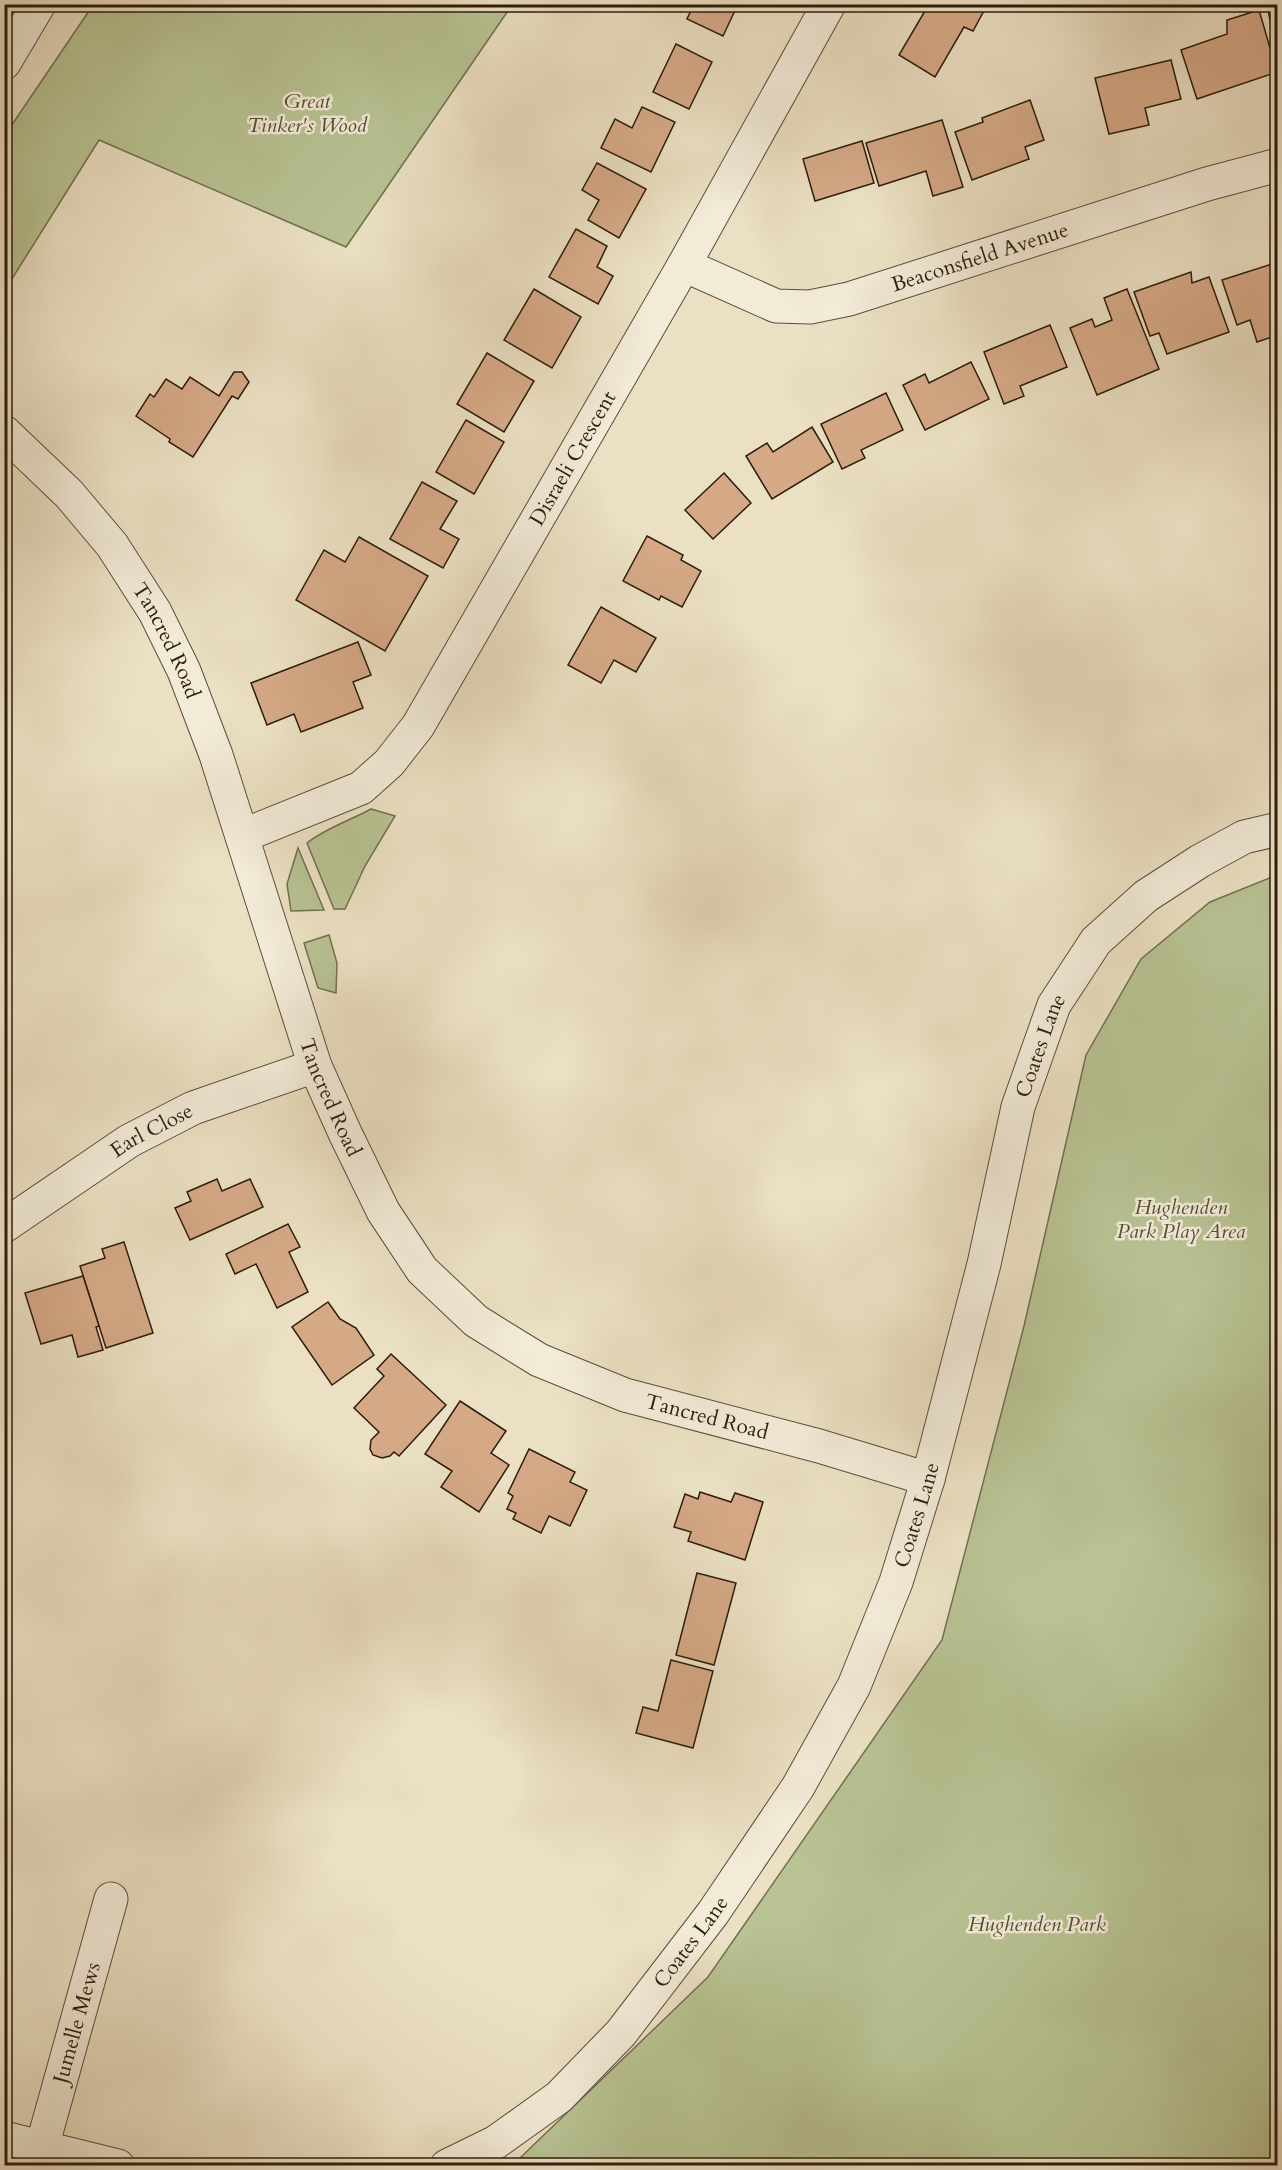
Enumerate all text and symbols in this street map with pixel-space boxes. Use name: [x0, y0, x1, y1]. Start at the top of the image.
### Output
park label: Great Tinker's Wood: [247, 87, 368, 140]
street label: Beaconsfield Avenue: [888, 215, 1072, 299]
street label: Disraeli Crescent: [523, 385, 623, 531]
street label: Tancred Road: [125, 577, 207, 703]
street label: Coates Lane: [1008, 988, 1073, 1102]
street label: Tancred Road: [292, 1035, 368, 1162]
street label: Earl Close: [104, 1097, 198, 1165]
park label: Hughenden Park Play Area: [1117, 1193, 1245, 1246]
street label: Tancred Road: [642, 1387, 772, 1447]
street label: Coates Lane: [887, 1459, 947, 1571]
street label: Coates Lane: [647, 1890, 736, 1994]
park label: Hughenden Park: [968, 1910, 1106, 1939]
street label: Jumelle Mews: [46, 1959, 108, 2090]

